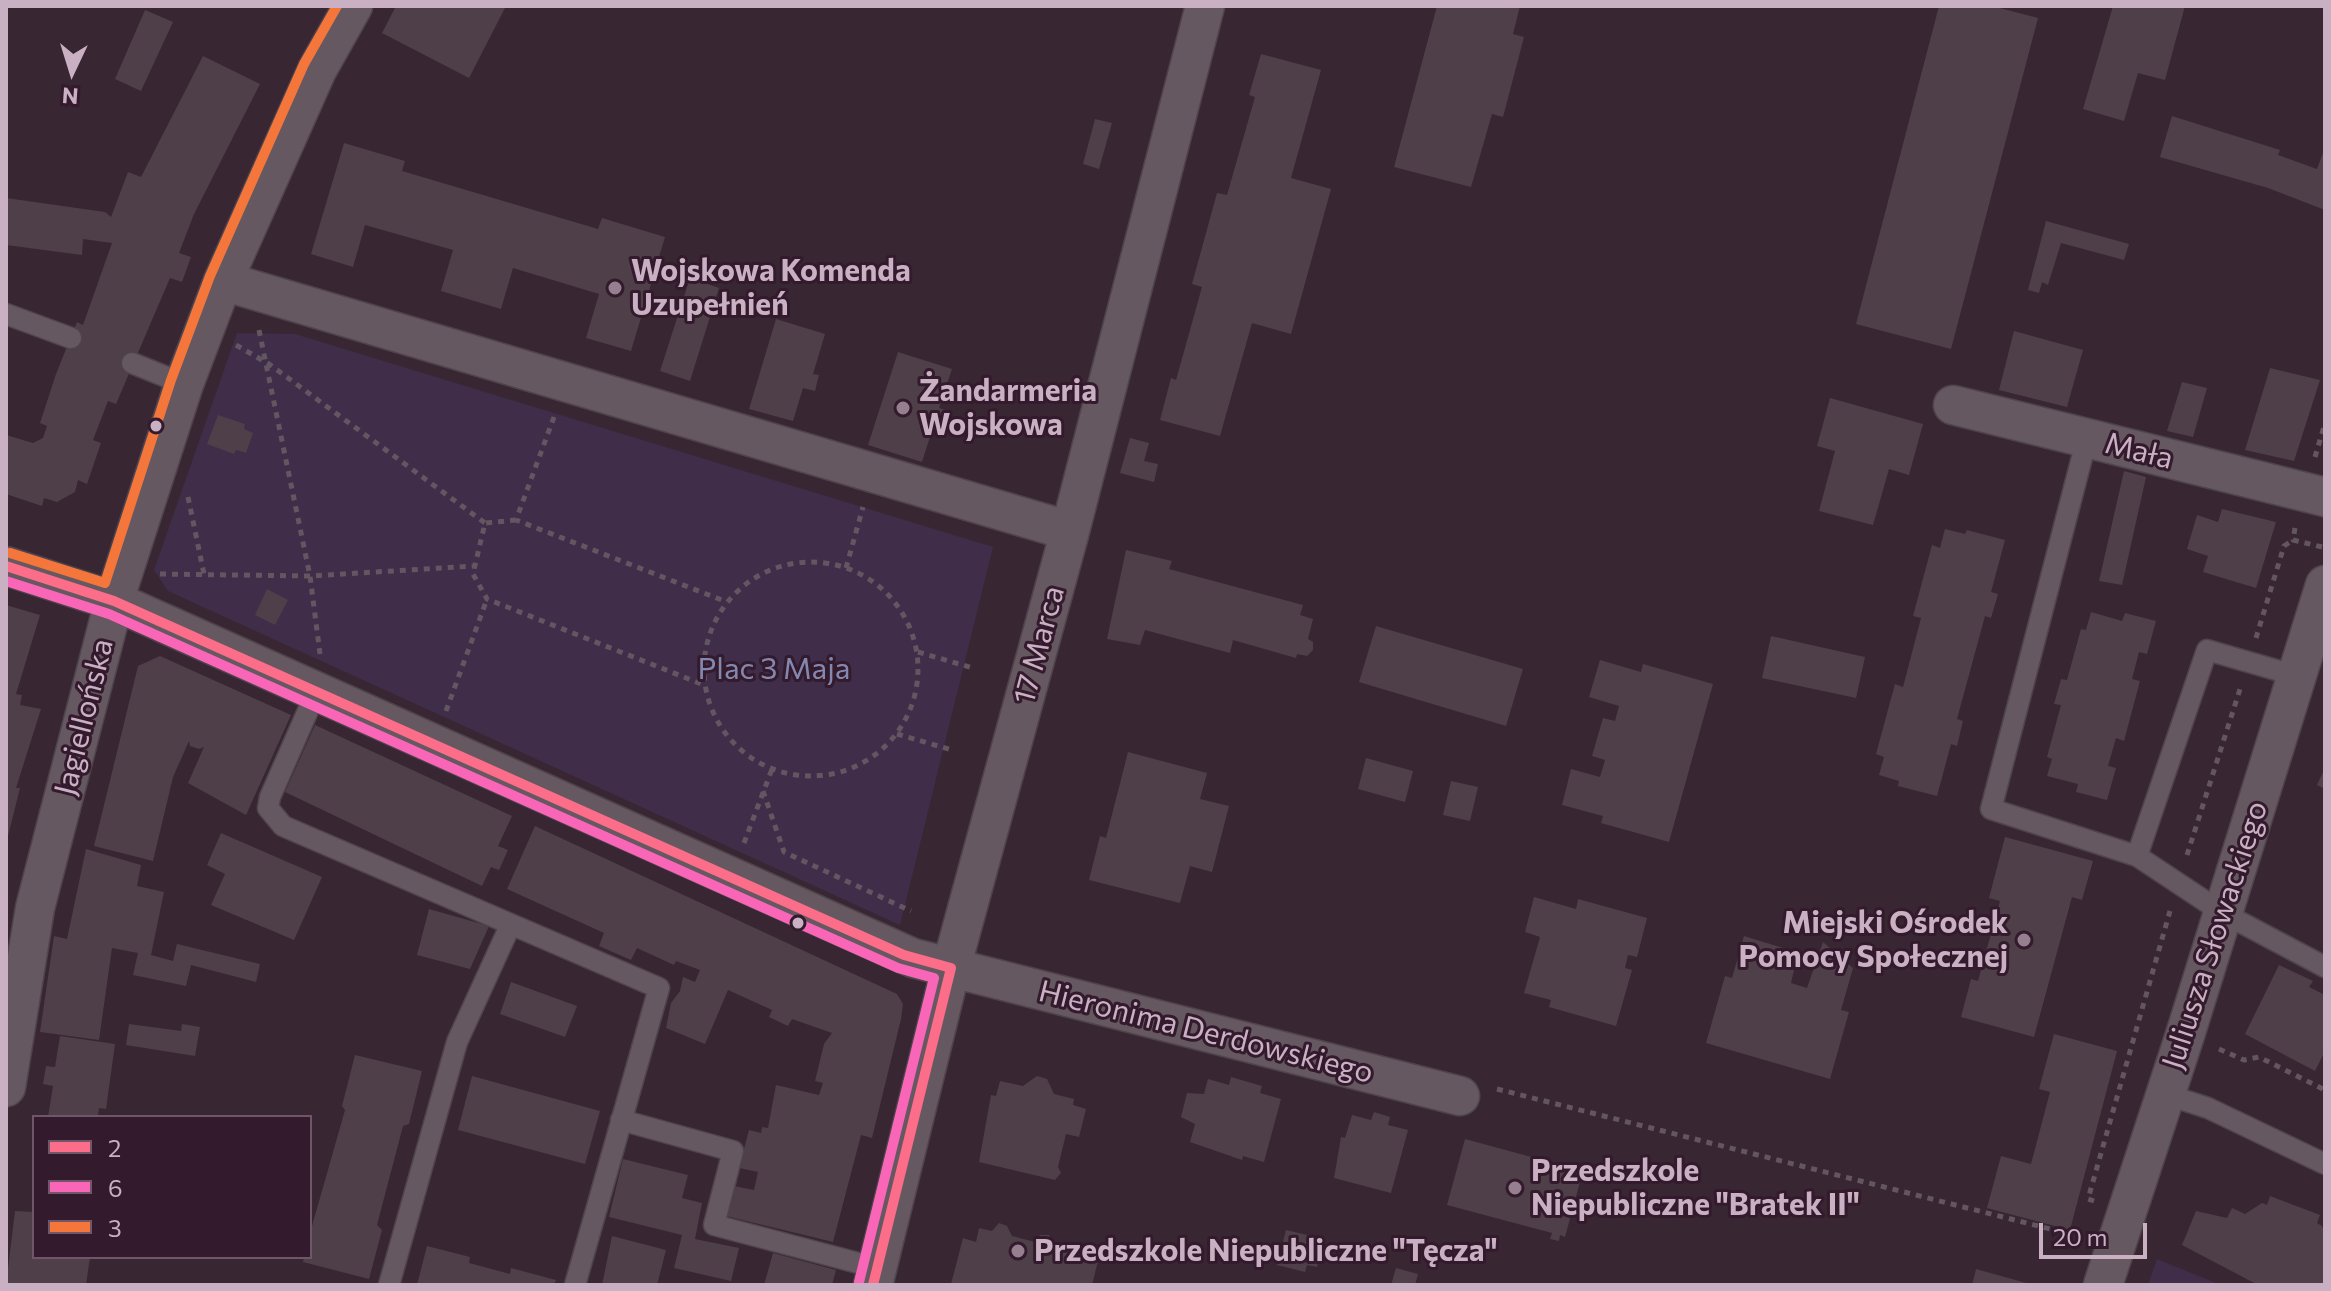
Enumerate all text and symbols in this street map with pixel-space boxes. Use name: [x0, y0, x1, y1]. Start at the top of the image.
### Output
north arrow: [32, 32, 112, 112]
text: N: [61, 82, 79, 110]
place label: Wojskowa Komenda Uzupełnień: [631, 253, 911, 324]
marker: Wojskowa Komenda Uzupełnień: [606, 279, 624, 297]
place label: Żandarmeria Wojskowa: [919, 373, 1097, 444]
marker: Żandarmeria Wojskowa: [894, 399, 912, 417]
unlabelled marker: [148, 418, 164, 434]
street label: Mała: [2101, 425, 2177, 477]
street label: 17 Marca: [1006, 582, 1072, 708]
street label: Jagiellońska: [47, 635, 121, 799]
park label: Plac 3 Maja: [697, 651, 851, 687]
street label: Juliusza Słowackiego: [2155, 797, 2275, 1073]
place label: Miejski Ośrodek Pomocy Społecznej: [1739, 905, 2008, 976]
unlabelled marker: [790, 915, 806, 931]
marker: Miejski Ośrodek Pomocy Społecznej: [2015, 931, 2033, 949]
street label: Hieronima Derdowskiego: [1035, 973, 1377, 1091]
legend: [32, 1115, 312, 1259]
text: 2: [108, 1133, 121, 1162]
place label: Przedszkole Niepubliczne "Bratek II": [1531, 1153, 1860, 1224]
text: 6: [108, 1173, 123, 1202]
marker: Przedszkole Niepubliczne "Bratek II": [1506, 1179, 1524, 1197]
scale bar: [2043, 1207, 2151, 1257]
text: 3: [108, 1213, 122, 1242]
text: 20 m: [2053, 1222, 2107, 1251]
place label: Przedszkole Niepubliczne "Tęcza": [1034, 1233, 1498, 1269]
marker: Przedszkole Niepubliczne "Tęcza": [1009, 1242, 1027, 1260]

